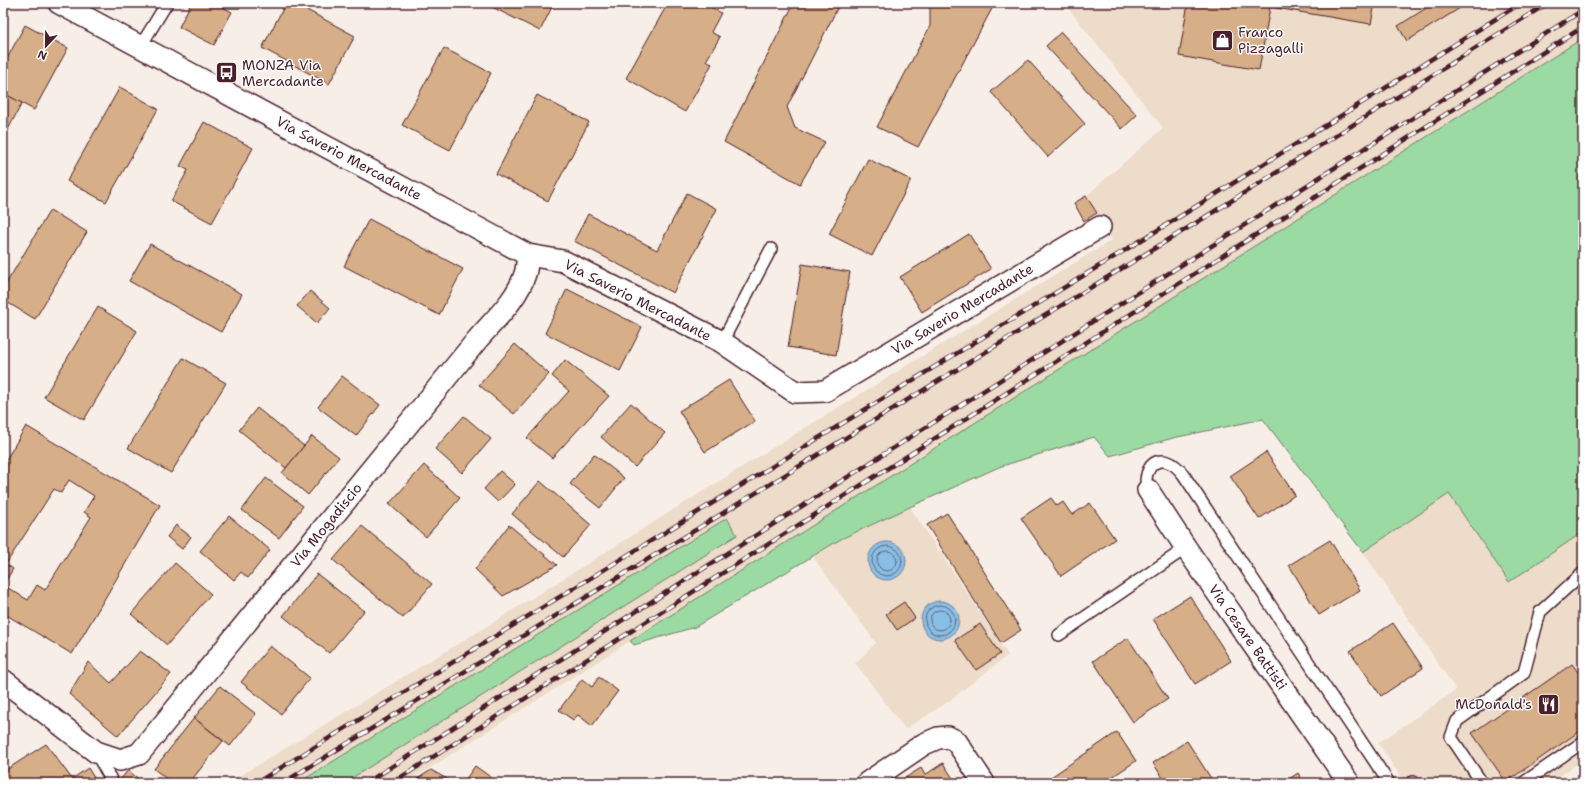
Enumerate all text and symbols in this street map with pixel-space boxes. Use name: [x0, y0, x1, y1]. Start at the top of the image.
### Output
place label: Franco Pizzagalli: [1238, 23, 1304, 57]
north arrow: [26, 26, 66, 66]
shop icon: Franco Pizzagalli: [1210, 27, 1236, 53]
text: N: [35, 46, 49, 63]
place label: MONZA Via Mercadante: [242, 56, 324, 90]
bus stop icon: MONZA Via Mercadante: [213, 60, 239, 86]
street label: Via Saverio Mercadante: [273, 112, 425, 204]
street label: Via Saverio Mercadante: [562, 255, 715, 345]
street label: Via Saverio Mercadante: [888, 259, 1036, 359]
street label: Via Mogadiscio: [286, 479, 366, 571]
street label: Via Cesare Battisti: [1205, 581, 1291, 693]
restaurant icon: McDonald's: [1535, 691, 1561, 717]
place label: McDonald's: [1455, 695, 1532, 713]

